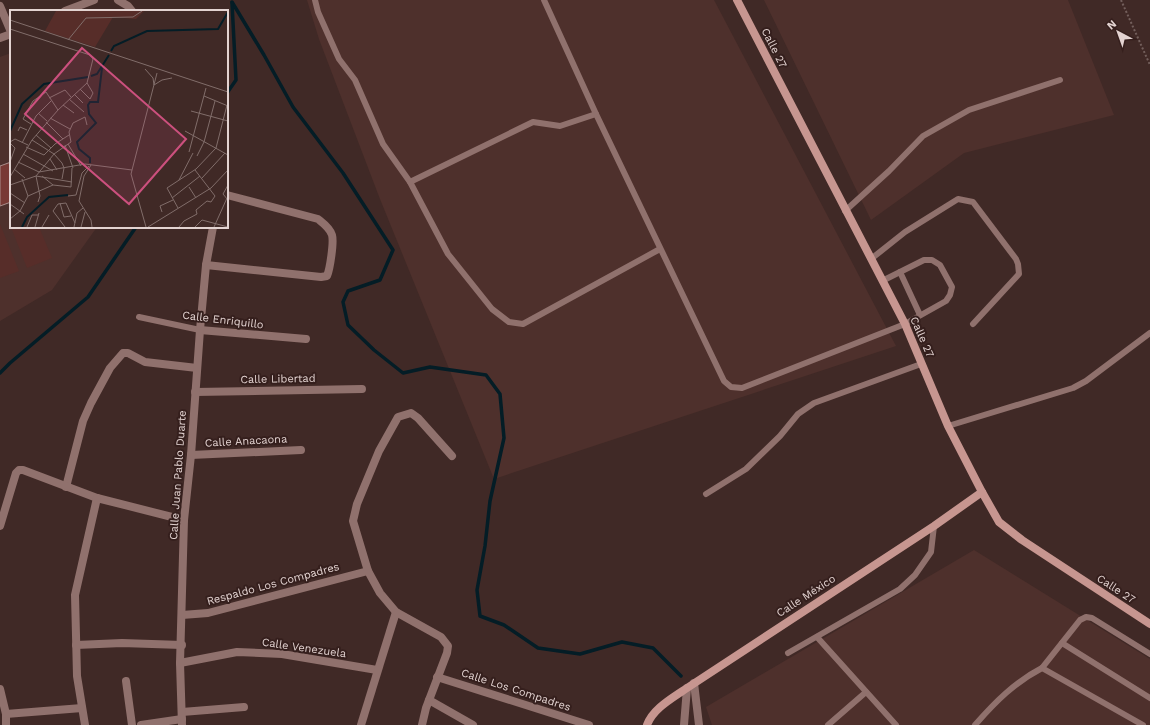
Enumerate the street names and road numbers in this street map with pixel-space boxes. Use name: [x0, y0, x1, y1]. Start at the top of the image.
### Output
street label: Calle 27: [758, 26, 790, 70]
street label: Calle Enriquillo: [182, 309, 264, 331]
street label: Calle 27: [907, 315, 937, 359]
street label: Calle Libertad: [240, 372, 316, 386]
street label: Calle Juan Pablo Duarte: [167, 410, 189, 540]
street label: Calle Anacaona: [204, 432, 288, 450]
street label: Respaldo Los Compadres: [205, 560, 341, 608]
street label: Calle México: [774, 572, 838, 620]
street label: Calle 27: [1094, 572, 1138, 606]
street label: Calle Venezuela: [261, 636, 347, 660]
street label: Calle Los Compadres: [460, 666, 573, 714]

